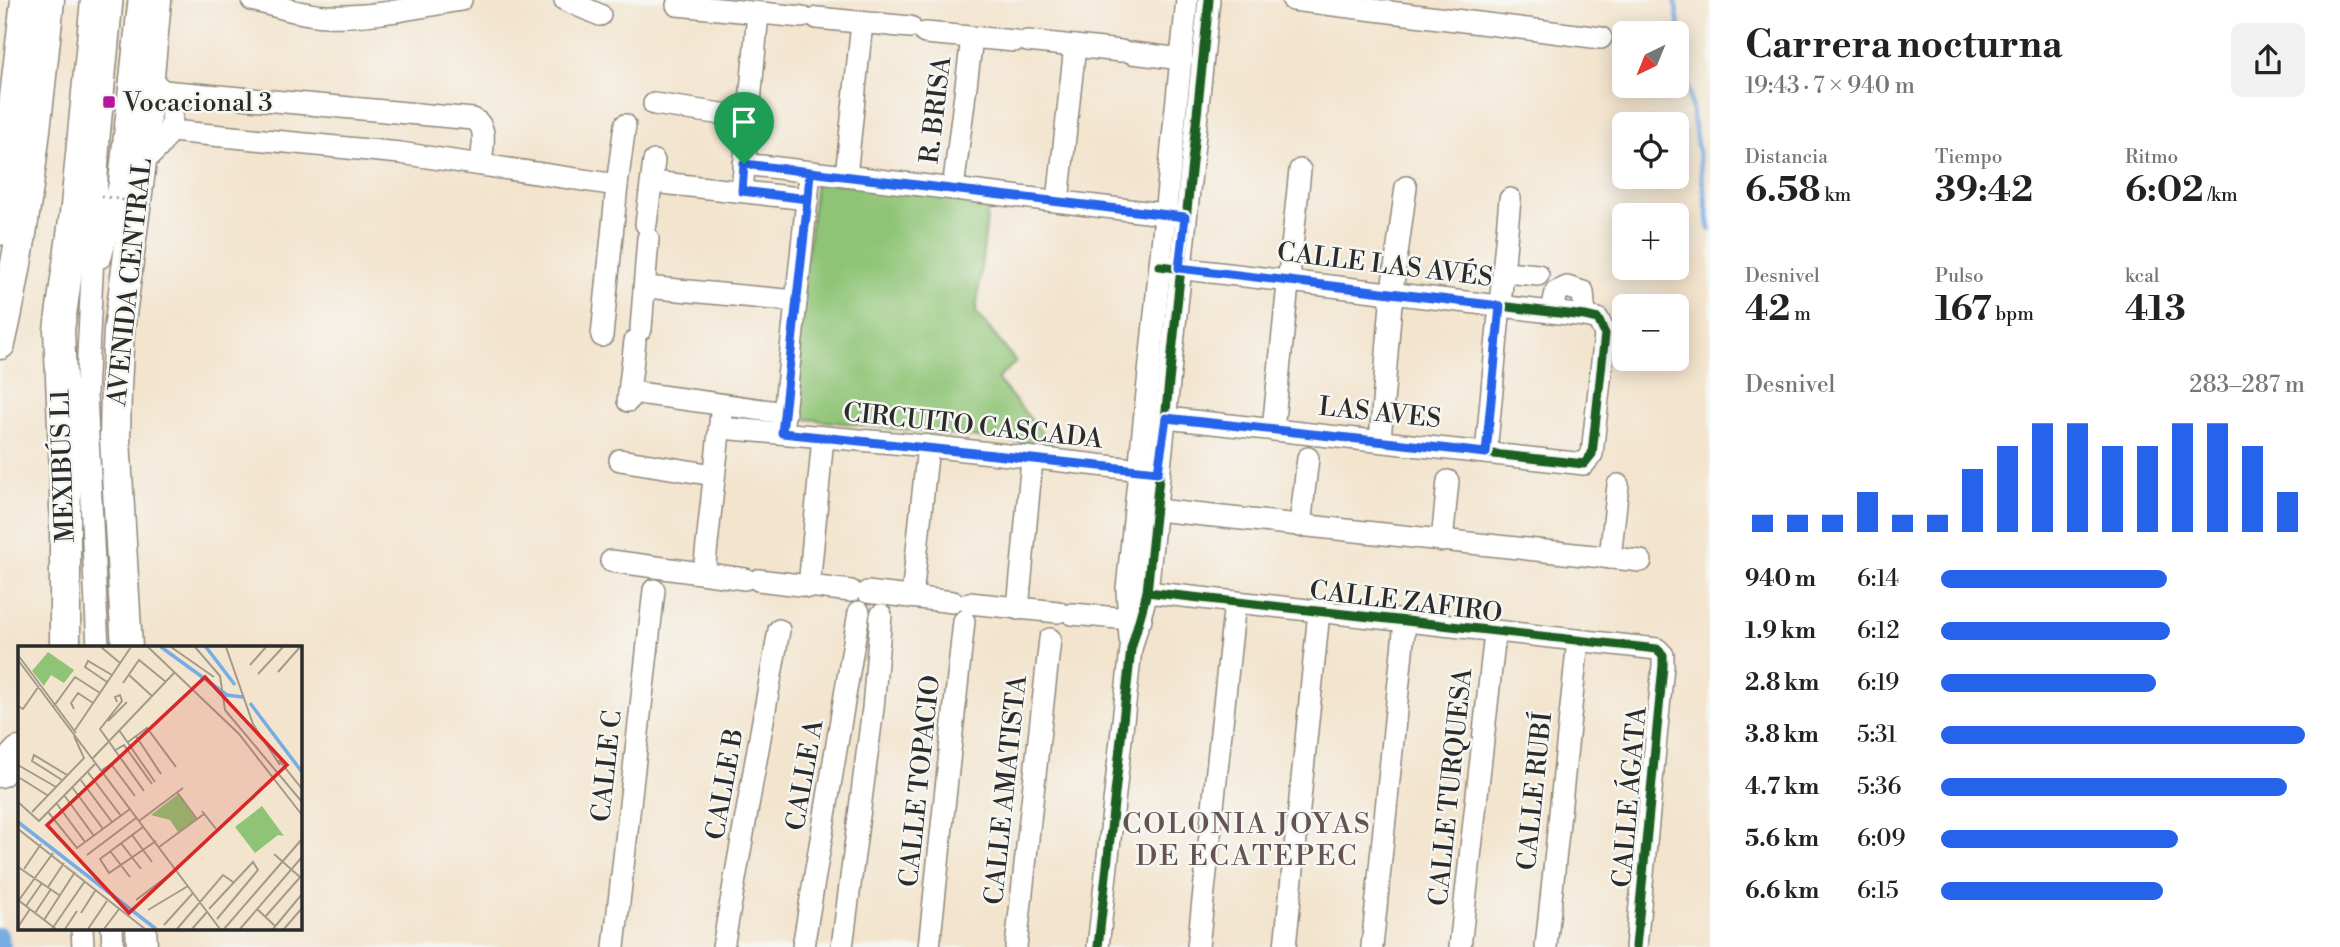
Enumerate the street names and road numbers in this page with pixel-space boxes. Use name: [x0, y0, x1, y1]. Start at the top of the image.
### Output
street label: R. BRISA: [914, 54, 959, 165]
street label: AVENIDA CENTRAL: [101, 157, 159, 408]
street label: CALLE LAS AVÉS: [1275, 234, 1495, 294]
street label: MEXIBÚS L1: [42, 389, 82, 543]
street label: LAS AVES: [1317, 391, 1443, 435]
street label: CIRCUITO CASCADA: [842, 396, 1105, 456]
street label: CALLE ZAFIRO: [1308, 574, 1504, 630]
street label: CALLE TURQUESA: [1423, 666, 1480, 907]
street label: CALLE AMATISTA: [978, 673, 1034, 906]
street label: CALLE TOPACIO: [893, 674, 947, 889]
street label: CALLE ÁGATA: [1604, 704, 1654, 889]
street label: CALLE C: [585, 709, 629, 823]
street label: CALLE RUBÍ: [1509, 710, 1559, 872]
street label: CALLE A: [780, 716, 831, 833]
street label: CALLE B: [699, 726, 751, 842]

